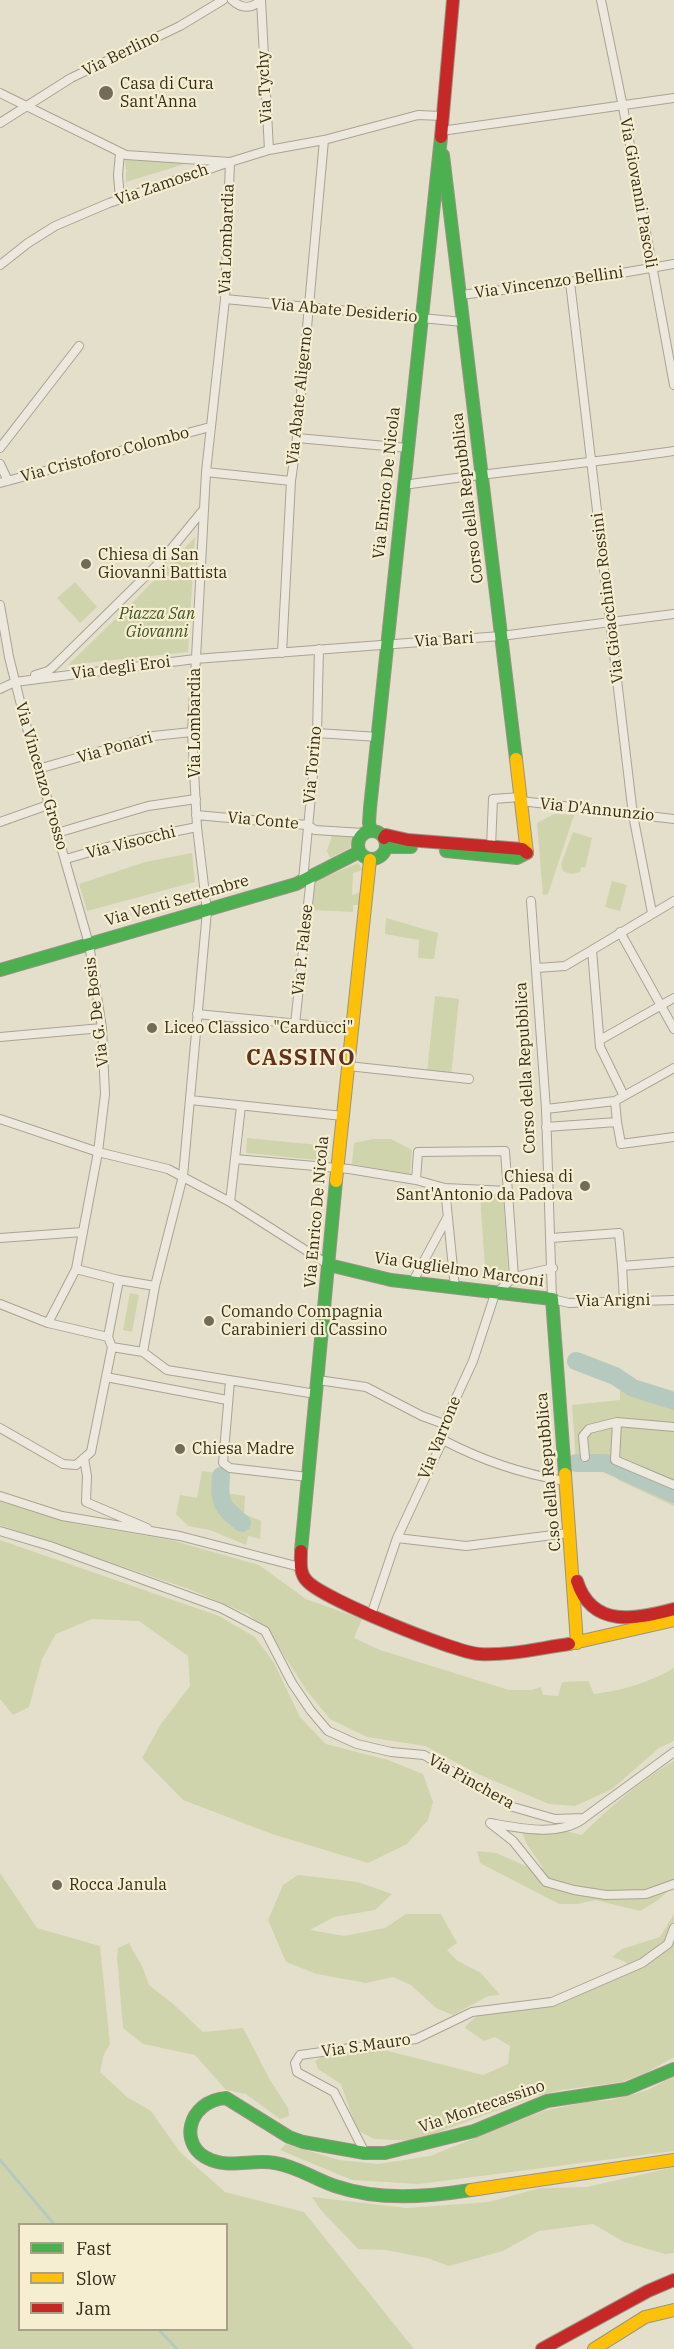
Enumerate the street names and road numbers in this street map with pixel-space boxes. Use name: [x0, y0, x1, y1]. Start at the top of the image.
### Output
street label: Via Berlino: [79, 27, 163, 81]
street label: Via Tychy: [253, 50, 277, 124]
street label: Via Giovanni Pascoli: [615, 116, 661, 270]
street label: Via Zamosch: [113, 160, 211, 210]
street label: Via Lombardia: [215, 183, 239, 295]
street label: Via Vincenzo Bellini: [473, 263, 625, 303]
street label: Via Abate Desiderio: [270, 295, 418, 327]
street label: Via Abate Aligerno: [283, 326, 317, 466]
street label: Via Enrico De Nicola: [369, 406, 405, 560]
street label: Corso della Repubblica: [448, 411, 488, 585]
street label: Via Cristoforo Colombo: [19, 423, 191, 487]
street label: Via Gioacchino Rossini: [588, 511, 628, 685]
street label: Via Bari: [414, 628, 474, 652]
street label: Via degli Eroi: [70, 652, 172, 684]
street label: Via Lombardia: [185, 668, 205, 778]
street label: Via Vincenzo Grosso: [11, 700, 71, 852]
street label: Via Torino: [300, 725, 326, 805]
street label: Via Ponari: [75, 728, 155, 768]
street label: Via D'Annunzio: [539, 794, 655, 826]
street label: Via Conte: [227, 808, 299, 834]
street label: Via Visocchi: [84, 823, 178, 863]
street label: Via Venti Settembre: [103, 871, 251, 931]
street label: Via P. Falese: [289, 903, 317, 997]
street label: Via G. De Bosis: [81, 956, 113, 1068]
street label: Corso della Repubblica: [512, 982, 540, 1154]
street label: Via Enrico De Nicola: [301, 1135, 333, 1289]
street label: Via Guglielmo Marconi: [373, 1249, 545, 1291]
street label: Via Arigni: [575, 1291, 651, 1311]
street label: C.so della Repubblica: [532, 1392, 566, 1552]
street label: Via Varrone: [415, 1394, 465, 1482]
street label: Via Pinchera: [424, 1750, 518, 1814]
street label: Via S.Mauro: [320, 2030, 412, 2062]
street label: Via Montecassino: [416, 2076, 548, 2138]

